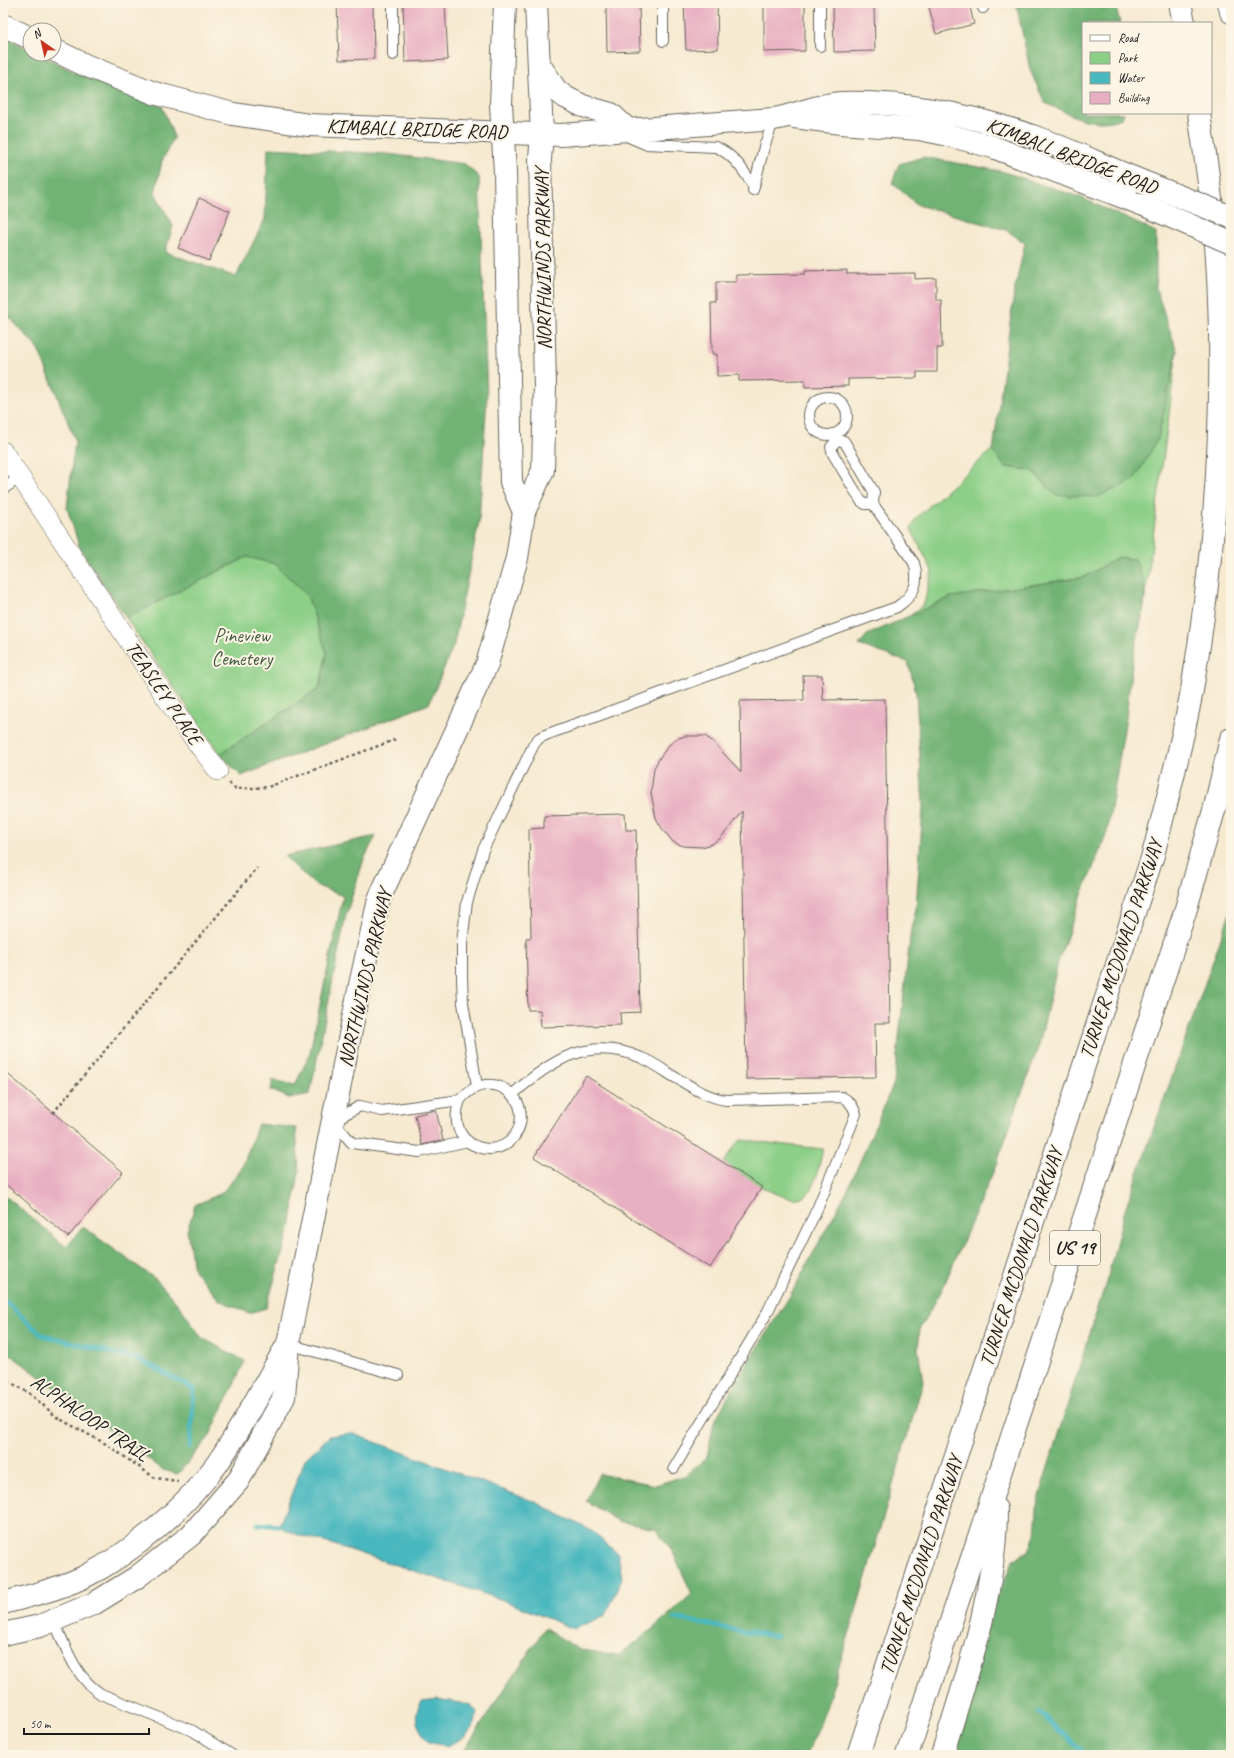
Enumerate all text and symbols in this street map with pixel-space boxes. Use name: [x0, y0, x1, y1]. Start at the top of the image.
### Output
north arrow: [22, 22, 62, 62]
legend: [1082, 22, 1212, 114]
text: N: [30, 25, 45, 41]
text: Road: [1118, 30, 1140, 46]
text: Park: [1118, 50, 1139, 66]
text: Water: [1118, 70, 1146, 86]
text: Building: [1118, 90, 1150, 106]
street label: KIMBALL BRIDGE ROAD: [983, 112, 1162, 201]
street label: KIMBALL BRIDGE ROAD: [326, 113, 509, 145]
street label: NORTHWINDS PARKWAY: [529, 164, 557, 350]
park label: Pineview Cemetery: [212, 623, 275, 671]
street label: TEASLEY PLACE: [120, 636, 210, 752]
street label: TURNER MCDONALD PARKWAY: [1074, 834, 1169, 1062]
street label: NORTHWINDS PARKWAY: [332, 883, 398, 1069]
street label: TURNER MCDONALD PARKWAY: [974, 1142, 1069, 1370]
road number: US 19: [1050, 1231, 1100, 1265]
street label: ALPHALOOP TRAIL: [26, 1369, 155, 1467]
street label: TURNER MCDONALD PARKWAY: [874, 1450, 969, 1678]
scale bar: [24, 1710, 149, 1736]
text: 50 m: [30, 1716, 52, 1732]

